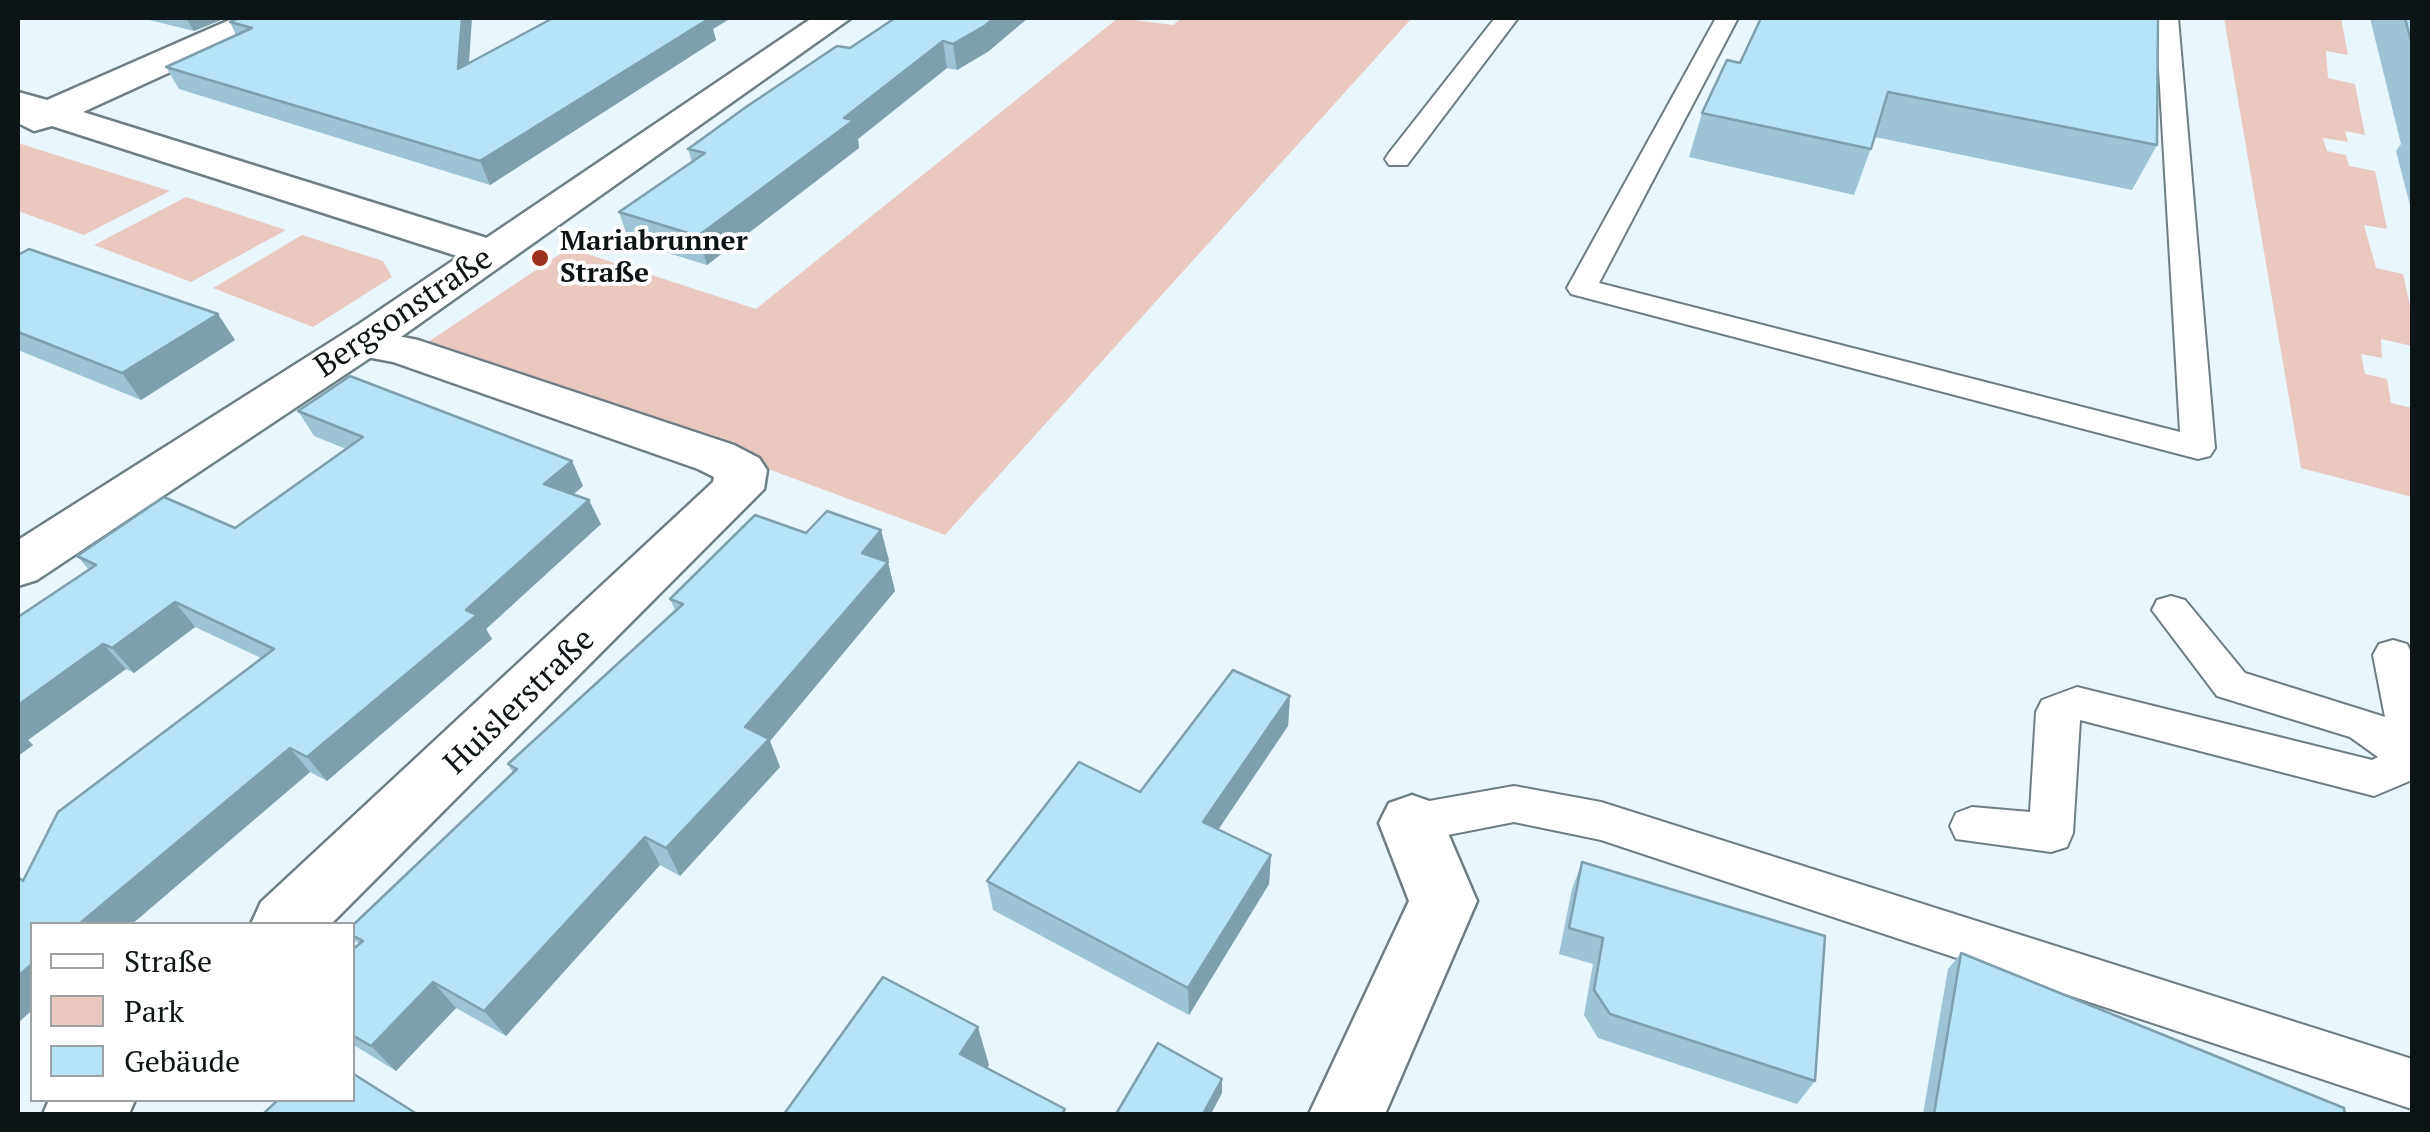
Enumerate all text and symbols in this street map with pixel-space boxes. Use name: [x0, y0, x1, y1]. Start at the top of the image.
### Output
place label: Mariabrunner Straße: [560, 225, 748, 291]
street label: Bergsonstraße: [308, 239, 500, 387]
marker: Mariabrunner Straße: [529, 247, 551, 269]
street label: Huislerstraße: [437, 621, 603, 783]
legend: [30, 922, 355, 1102]
text: Straße: [124, 941, 212, 981]
text: Park: [124, 991, 184, 1031]
text: Gebäude: [124, 1041, 240, 1081]

